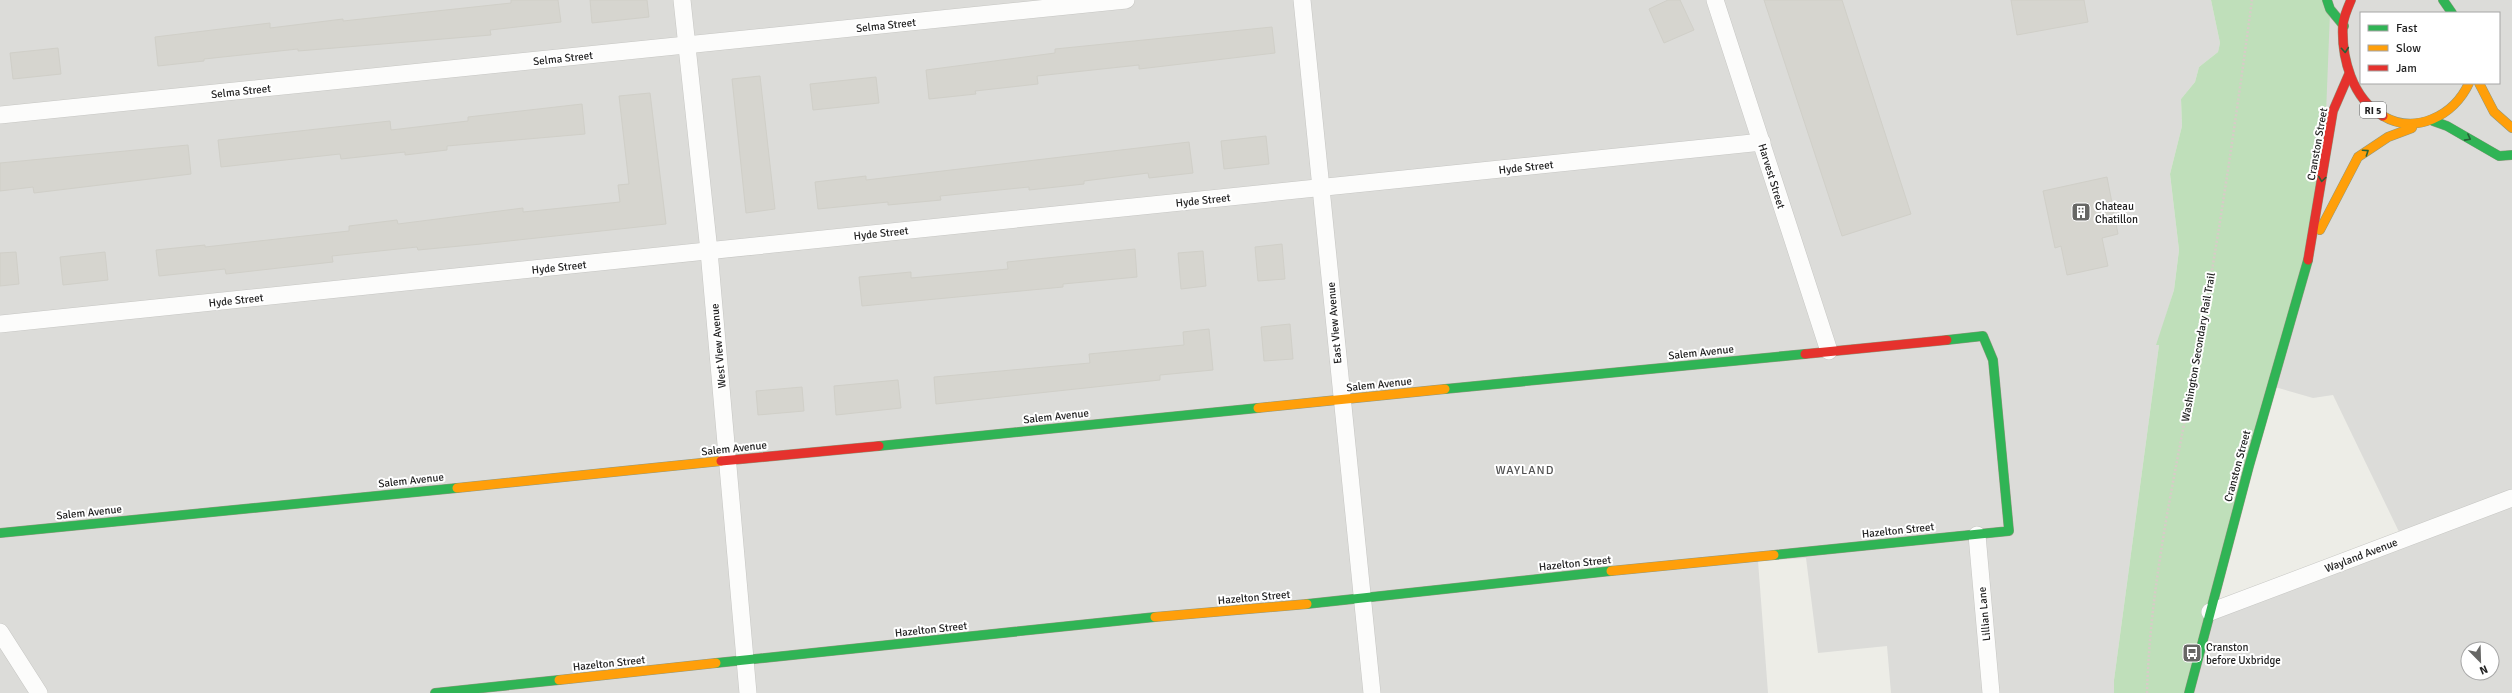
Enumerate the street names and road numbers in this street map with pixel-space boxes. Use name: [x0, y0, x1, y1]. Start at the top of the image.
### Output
street label: Selma Street: [855, 16, 917, 35]
street label: Selma Street: [532, 49, 594, 68]
street label: Selma Street: [210, 82, 272, 101]
road number: RI 5: [2360, 102, 2386, 118]
street label: Cranston Street: [2305, 107, 2330, 181]
street label: Harvest Street: [1755, 142, 1788, 210]
street label: Hyde Street: [1498, 158, 1554, 177]
street label: Hyde Street: [1175, 191, 1231, 210]
street label: Hyde Street: [853, 224, 909, 243]
street label: Hyde Street: [531, 258, 587, 277]
street label: Washington Secondary Rail Trail: [2179, 272, 2218, 423]
street label: East View Avenue: [1324, 281, 1345, 364]
street label: Hyde Street: [208, 291, 264, 310]
street label: West View Avenue: [708, 303, 729, 389]
street label: Salem Avenue: [1668, 343, 1735, 362]
street label: Salem Avenue: [1346, 375, 1413, 394]
street label: Salem Avenue: [1023, 407, 1090, 426]
street label: Cranston Street: [2222, 429, 2253, 503]
street label: Salem Avenue: [701, 439, 768, 458]
street label: Salem Avenue: [378, 471, 445, 490]
street label: Salem Avenue: [56, 503, 123, 522]
street label: Hazelton Street: [1861, 520, 1935, 541]
street label: Wayland Avenue: [2323, 536, 2399, 575]
street label: Hazelton Street: [1538, 553, 1612, 574]
street label: Lillian Lane: [1976, 586, 1993, 642]
street label: Hazelton Street: [1217, 588, 1291, 607]
street label: Hazelton Street: [894, 619, 968, 640]
street label: Hazelton Street: [572, 653, 646, 674]

